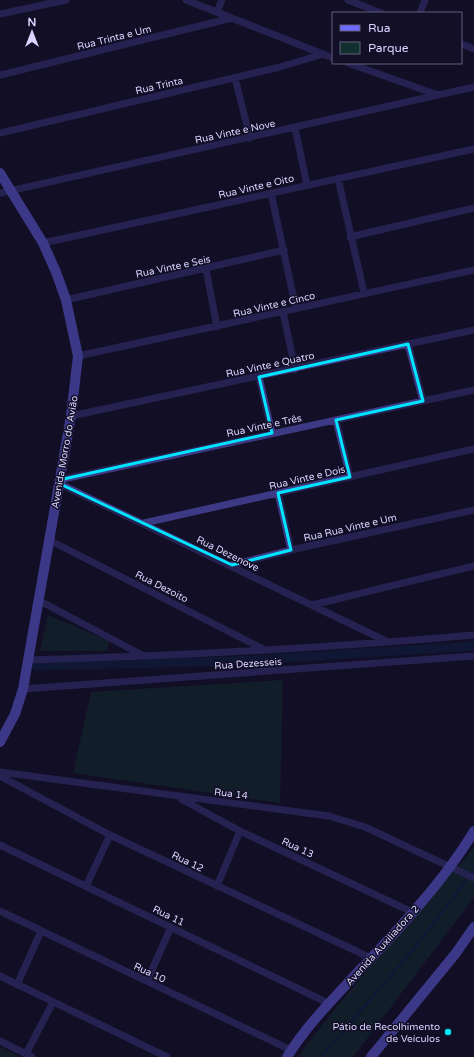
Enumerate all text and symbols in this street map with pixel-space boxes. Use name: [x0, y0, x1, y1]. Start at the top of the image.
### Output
north arrow: [12, 12, 52, 52]
legend: [332, 12, 462, 64]
text: N: [28, 16, 36, 29]
text: Rua: [368, 21, 391, 35]
street label: Rua Trinta e Um: [76, 23, 153, 53]
text: Parque: [368, 41, 409, 55]
street label: Rua Trinta: [134, 75, 184, 97]
street label: Rua Vinte e Nove: [194, 118, 277, 146]
street label: Rua Vinte e Oito: [217, 172, 295, 202]
street label: Rua Vinte e Seis: [135, 253, 212, 281]
street label: Rua Vinte e Cinco: [232, 290, 316, 320]
street label: Rua Vinte e Quatro: [225, 350, 316, 380]
street label: Avenida Morro do Avião: [49, 395, 81, 510]
street label: Rua Vinte e Três: [225, 412, 303, 440]
street label: Rua Vinte e Dois: [268, 463, 347, 493]
street label: Rua Rua Vinte e Um: [303, 511, 398, 545]
street label: Rua Dezenove: [194, 534, 261, 574]
street label: Rua Dezoito: [133, 568, 190, 605]
street label: Rua Dezesseis: [214, 656, 282, 672]
street label: Rua 14: [213, 786, 248, 802]
street label: Rua 13: [280, 835, 316, 861]
street label: Rua 12: [170, 849, 205, 875]
street label: Rua 11: [151, 903, 186, 929]
street label: Avenida Auxiliadora 2: [344, 903, 422, 988]
street label: Rua 10: [132, 960, 168, 986]
place label: Pátio de Recolhimento de Veículos: [333, 1021, 440, 1045]
marker: Pátio de Recolhimento de Veículos: [443, 1027, 453, 1037]

